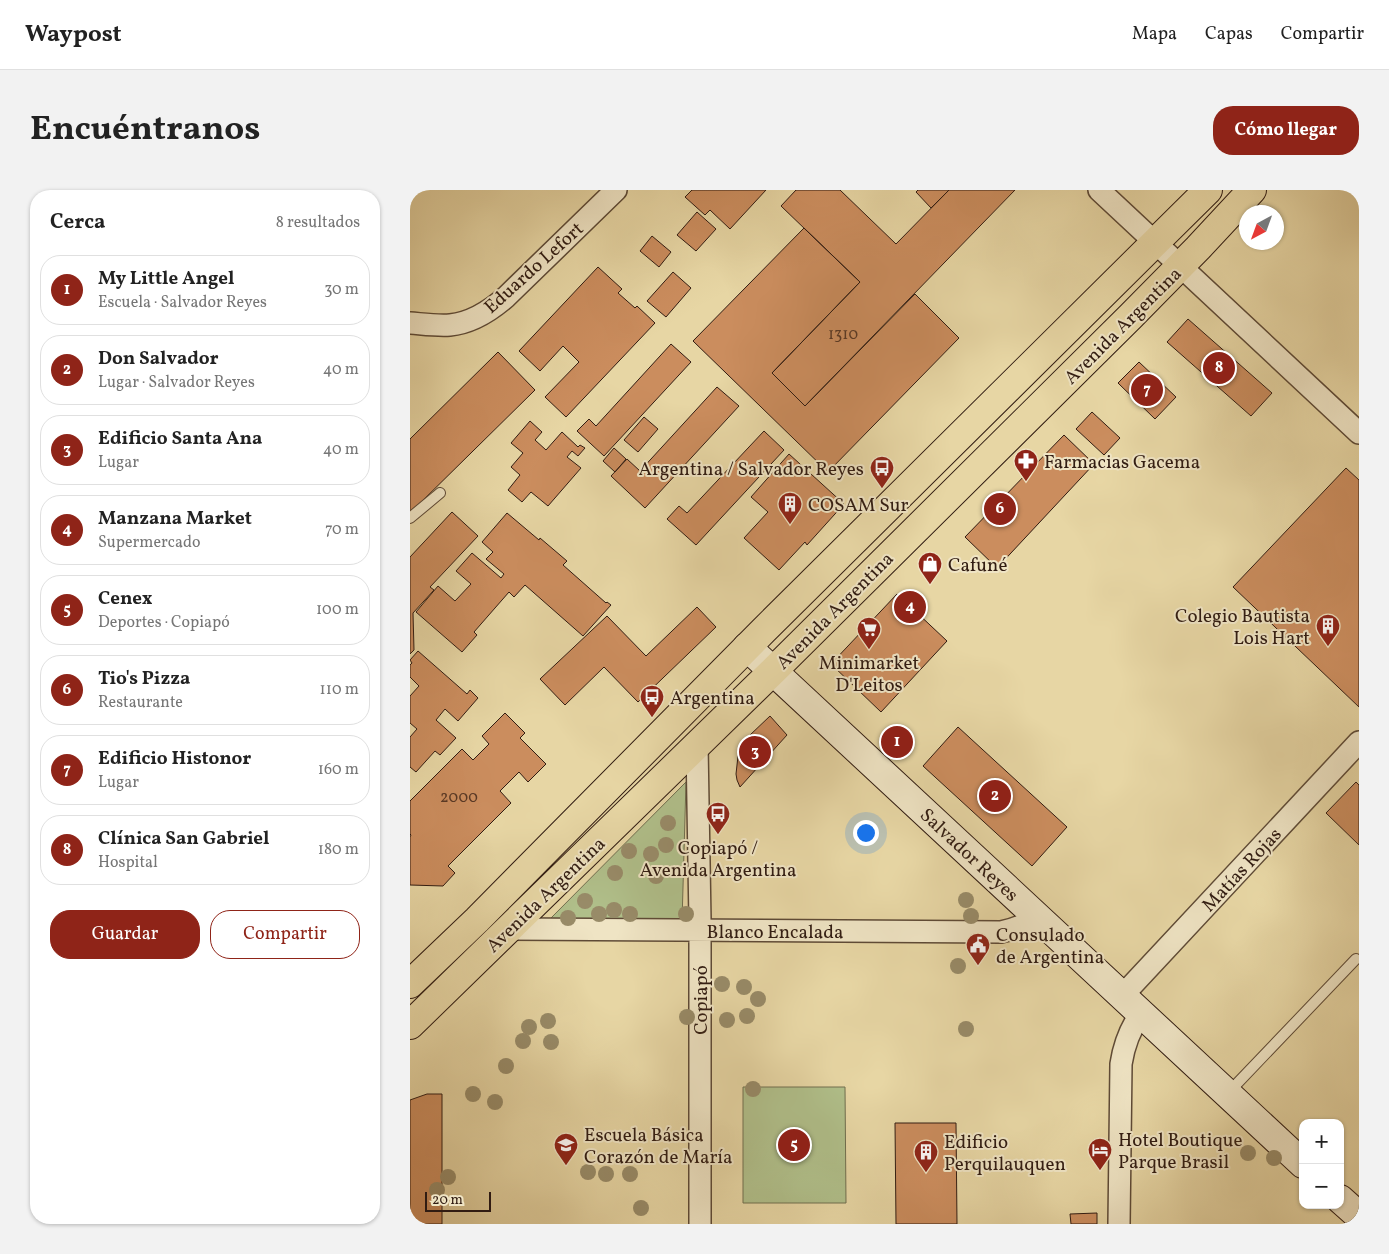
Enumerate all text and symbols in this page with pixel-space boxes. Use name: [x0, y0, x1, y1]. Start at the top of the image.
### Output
text: Waypost: [25, 18, 122, 52]
text: Mapa: [1132, 22, 1177, 47]
text: Capas: [1205, 22, 1253, 47]
text: Compartir: [1281, 22, 1364, 47]
text: Encuéntranos: [30, 106, 260, 154]
button: Cómo llegar: [1213, 106, 1359, 155]
north arrow: [1239, 205, 1284, 250]
text: Cerca: [50, 208, 105, 237]
text: 8 resultados: [276, 212, 360, 234]
street label: Eduardo Lefort: [479, 217, 590, 320]
street label: Avenida Argentina: [1059, 262, 1188, 391]
text: My Little Angel: [98, 266, 235, 292]
text: 1: [64, 279, 70, 301]
text: 30 m: [324, 279, 359, 301]
text: Escuela · Salvador Reyes: [98, 292, 267, 314]
house number: 1310: [828, 324, 858, 346]
text: Don Salvador: [98, 346, 219, 372]
pin: 8: [1203, 349, 1235, 387]
text: 2: [63, 359, 71, 381]
text: 40 m: [323, 359, 359, 381]
pin: 7: [1131, 371, 1163, 409]
text: Lugar · Salvador Reyes: [98, 372, 255, 394]
text: Edificio Santa Ana: [98, 426, 262, 452]
text: 3: [63, 439, 71, 461]
text: 40 m: [323, 439, 359, 461]
pharmacy icon: Farmacias Gacema: [1013, 448, 1039, 482]
place label: Farmacias Gacema: [1044, 450, 1200, 476]
text: Lugar: [98, 452, 139, 474]
bus stop icon: Argentina / Salvador Reyes: [869, 455, 895, 489]
place label: Argentina / Salvador Reyes: [639, 457, 864, 483]
pin: 6: [984, 490, 1016, 528]
building icon: COSAM Sur: [777, 491, 803, 525]
place label: COSAM Sur: [808, 493, 908, 519]
text: Manzana Market: [98, 506, 252, 532]
text: 4: [62, 519, 72, 541]
text: 70 m: [325, 519, 359, 541]
text: Supermercado: [98, 532, 200, 554]
street label: Avenida Argentina: [771, 547, 900, 676]
shop icon: Cafuné: [917, 551, 943, 585]
place label: Cafuné: [948, 553, 1007, 579]
text: Cenex: [98, 586, 153, 612]
pin: 4: [894, 588, 926, 626]
text: 5: [63, 599, 71, 621]
text: 100 m: [316, 599, 359, 621]
place label: Colegio Bautista Lois Hart: [1175, 604, 1310, 652]
text: Deportes · Copiapó: [98, 612, 230, 634]
building icon: Colegio Bautista Lois Hart: [1315, 613, 1341, 647]
supermarket icon: Minimarket D'Leitos: [856, 616, 882, 650]
place label: Minimarket D'Leitos: [819, 651, 920, 699]
text: Tio's Pizza: [98, 666, 190, 692]
text: 6: [63, 679, 71, 701]
text: 110 m: [320, 679, 359, 701]
bus stop icon: Argentina: [639, 684, 665, 718]
place label: Argentina: [670, 686, 755, 712]
text: Restaurante: [98, 692, 183, 714]
pin: 1: [881, 723, 913, 761]
pin: 3: [739, 733, 771, 771]
text: Edificio Histonor: [98, 746, 251, 772]
text: 7: [63, 759, 71, 781]
text: 160 m: [318, 759, 359, 781]
text: Lugar: [98, 772, 139, 794]
pin: 2: [979, 777, 1011, 815]
house number: 2000: [440, 787, 478, 809]
bus stop icon: Copiapó / Avenida Argentina: [705, 801, 731, 835]
street label: Salvador Reyes: [914, 803, 1024, 908]
your location: [853, 820, 879, 846]
street label: Matías Rojas: [1197, 823, 1288, 918]
text: Clínica San Gabriel: [98, 826, 269, 852]
street label: Avenida Argentina: [481, 832, 612, 959]
place label: Copiapó / Avenida Argentina: [640, 836, 796, 884]
text: 8: [63, 839, 71, 861]
text: 180 m: [318, 839, 359, 861]
text: Hospital: [98, 852, 158, 874]
button: Guardar: [50, 910, 200, 959]
button: Compartir: [210, 910, 360, 959]
street label: Blanco Encalada: [707, 920, 843, 946]
place label: Consulado de Argentina: [996, 923, 1104, 971]
public building icon: Consulado de Argentina: [965, 932, 991, 966]
street label: Copiapó: [689, 965, 715, 1035]
map controls: [1299, 1119, 1344, 1209]
button: +: [1299, 1119, 1344, 1164]
place label: Escuela Básica Corazón de María: [584, 1123, 733, 1171]
pin: 5: [778, 1126, 810, 1164]
place label: Hotel Boutique Parque Brasil: [1118, 1128, 1243, 1176]
place label: Edificio Perquilauquen: [944, 1130, 1066, 1178]
school or university icon: Escuela Básica Corazón de María: [553, 1132, 579, 1166]
hotel icon: Hotel Boutique Parque Brasil: [1087, 1137, 1113, 1171]
building icon: Edificio Perquilauquen: [913, 1139, 939, 1173]
button: −: [1299, 1164, 1344, 1209]
scale bar: [425, 1189, 491, 1212]
text: 20 m: [432, 1191, 463, 1210]

